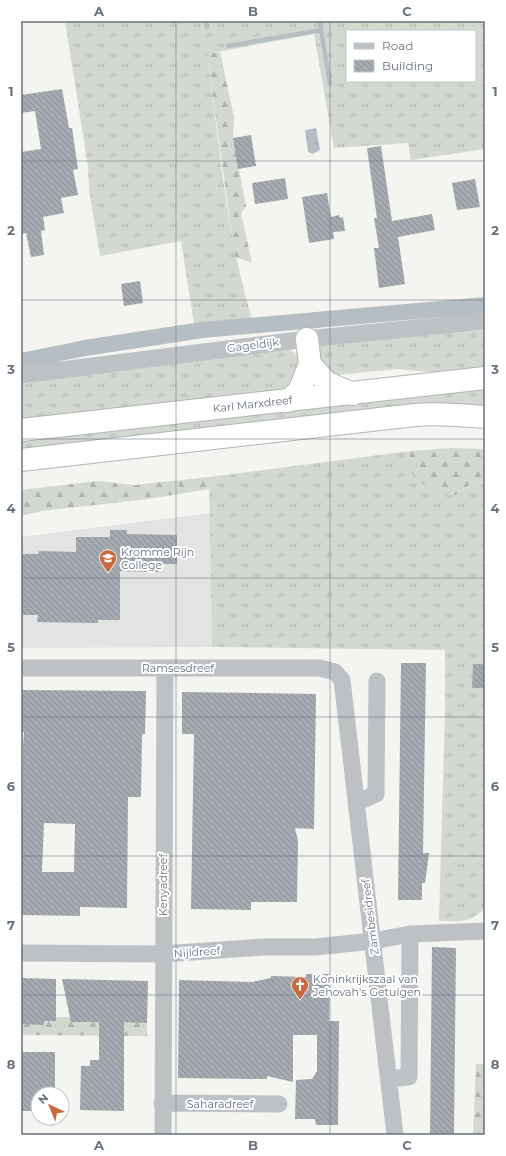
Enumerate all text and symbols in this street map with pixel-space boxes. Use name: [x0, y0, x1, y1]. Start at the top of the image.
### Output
text: A: [93, 3, 105, 19]
text: B: [248, 3, 258, 19]
text: C: [402, 3, 412, 19]
legend: [346, 30, 476, 82]
text: Road: [382, 38, 413, 53]
text: Building: [382, 58, 433, 73]
text: 1: [8, 83, 14, 99]
text: 1: [492, 83, 498, 99]
text: 2: [7, 222, 15, 238]
text: 2: [491, 222, 499, 238]
street label: Gageldijk: [226, 335, 280, 355]
text: 3: [6, 361, 15, 377]
text: 3: [490, 361, 499, 377]
street label: Karl Marxdreef: [212, 392, 294, 415]
text: 4: [7, 500, 16, 516]
text: 4: [491, 500, 500, 516]
place label: Kromme Rijn College: [121, 545, 194, 572]
school or university icon: Kromme Rijn College: [98, 548, 118, 573]
text: 5: [7, 639, 15, 655]
text: 5: [491, 639, 499, 655]
street label: Ramsesdreef: [142, 661, 215, 675]
text: 6: [7, 778, 16, 794]
text: 6: [491, 778, 500, 794]
street label: Kenyadreef: [156, 853, 170, 916]
street label: Zambesidreef: [358, 877, 382, 956]
text: 7: [7, 917, 15, 933]
text: 7: [491, 917, 499, 933]
street label: Nijldreef: [173, 943, 222, 961]
place label: Koninkrijkszaal van Jehovah's Getuigen: [312, 972, 421, 999]
church icon: Koninkrijkszaal van Jehovah's Getuigen: [290, 975, 310, 1000]
text: 8: [7, 1056, 16, 1072]
text: 8: [491, 1056, 500, 1072]
north arrow: [30, 1086, 70, 1126]
text: N: [35, 1091, 51, 1107]
street label: Saharadreef: [187, 1097, 254, 1111]
text: A: [93, 1137, 105, 1153]
text: B: [248, 1137, 258, 1153]
text: C: [402, 1137, 412, 1153]

